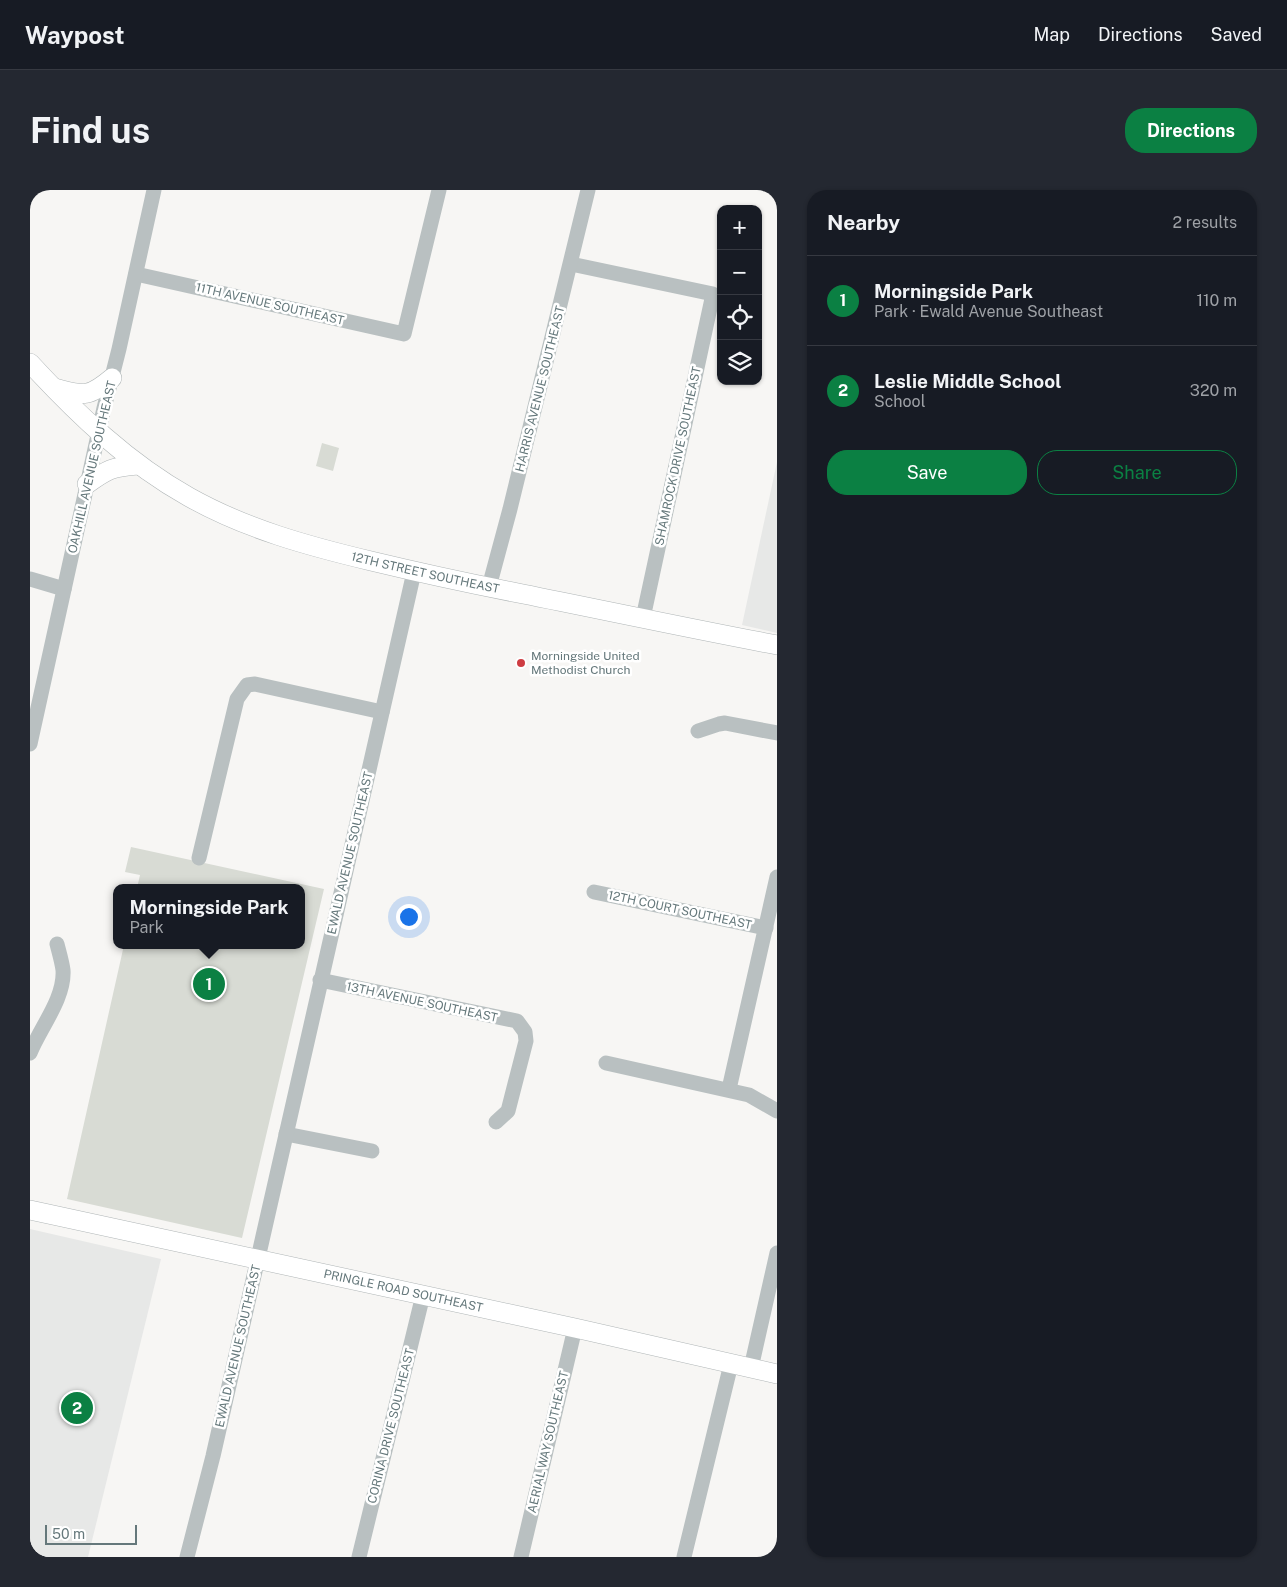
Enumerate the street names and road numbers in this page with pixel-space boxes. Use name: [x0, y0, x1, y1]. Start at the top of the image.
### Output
street label: 11TH AVENUE SOUTHEAST: [195, 280, 345, 328]
street label: HARRIS AVENUE SOUTHEAST: [513, 304, 567, 474]
street label: SHAMROCK DRIVE SOUTHEAST: [652, 365, 704, 547]
street label: OAKHILL AVENUE SOUTHEAST: [65, 379, 119, 555]
street label: 12TH STREET SOUTHEAST: [350, 549, 501, 596]
street label: EWALD AVENUE SOUTHEAST: [324, 770, 376, 936]
street label: 12TH COURT SOUTHEAST: [607, 888, 753, 932]
street label: 13TH AVENUE SOUTHEAST: [345, 979, 499, 1025]
street label: EWALD AVENUE SOUTHEAST: [212, 1263, 264, 1429]
street label: PRINGLE ROAD SOUTHEAST: [322, 1267, 484, 1315]
street label: CORINA DRIVE SOUTHEAST: [365, 1347, 417, 1505]
street label: AERIAL WAY SOUTHEAST: [525, 1370, 571, 1514]

